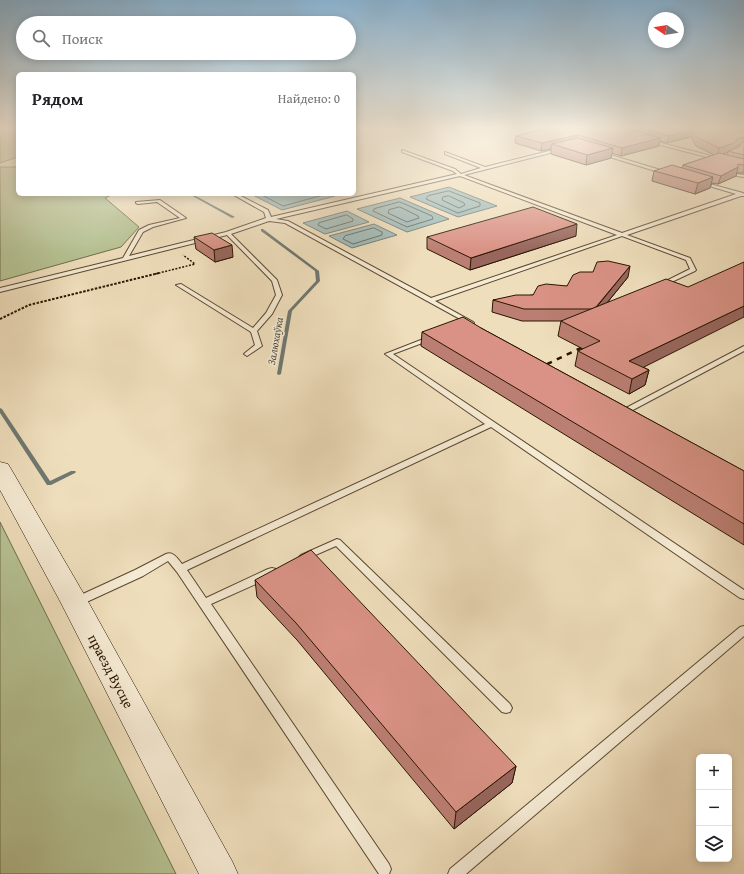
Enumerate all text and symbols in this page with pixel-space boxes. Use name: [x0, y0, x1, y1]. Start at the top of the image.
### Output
north arrow: [648, 12, 684, 48]
search box: [16, 16, 356, 60]
icon: search: [30, 27, 52, 49]
text: Поиск: [62, 28, 103, 49]
text: Рядом: [32, 86, 83, 111]
text: Найдено: 0: [278, 89, 340, 108]
water label: Залюхаўка: [263, 316, 287, 366]
street label: праезд Вусце: [83, 630, 139, 712]
map controls: [696, 754, 732, 862]
button: +: [696, 754, 732, 790]
button: −: [696, 790, 732, 826]
button: layers: [696, 826, 732, 862]

